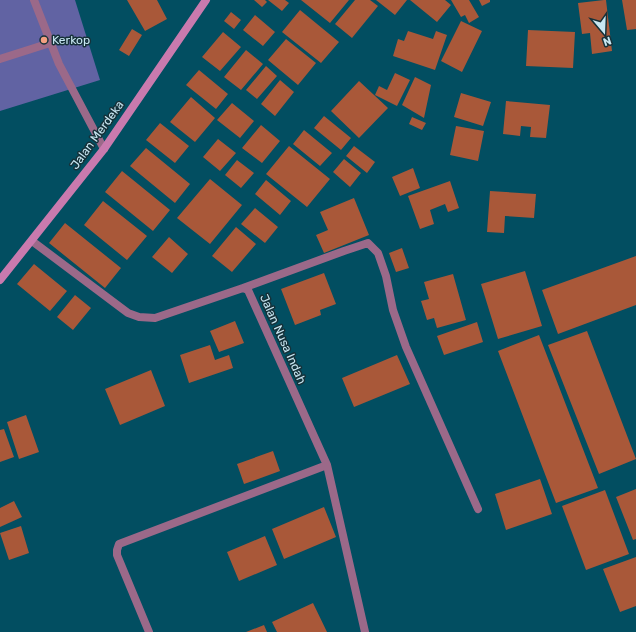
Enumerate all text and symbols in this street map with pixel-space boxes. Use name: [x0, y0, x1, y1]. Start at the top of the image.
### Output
north arrow: [584, 12, 624, 52]
place label: Kerkop: [52, 33, 90, 47]
text: N: [601, 34, 613, 48]
marker: Kerkop: [39, 35, 49, 45]
street label: Jalan Merdeka: [67, 98, 127, 172]
street label: Jalan Nusa Indah: [257, 292, 309, 386]

